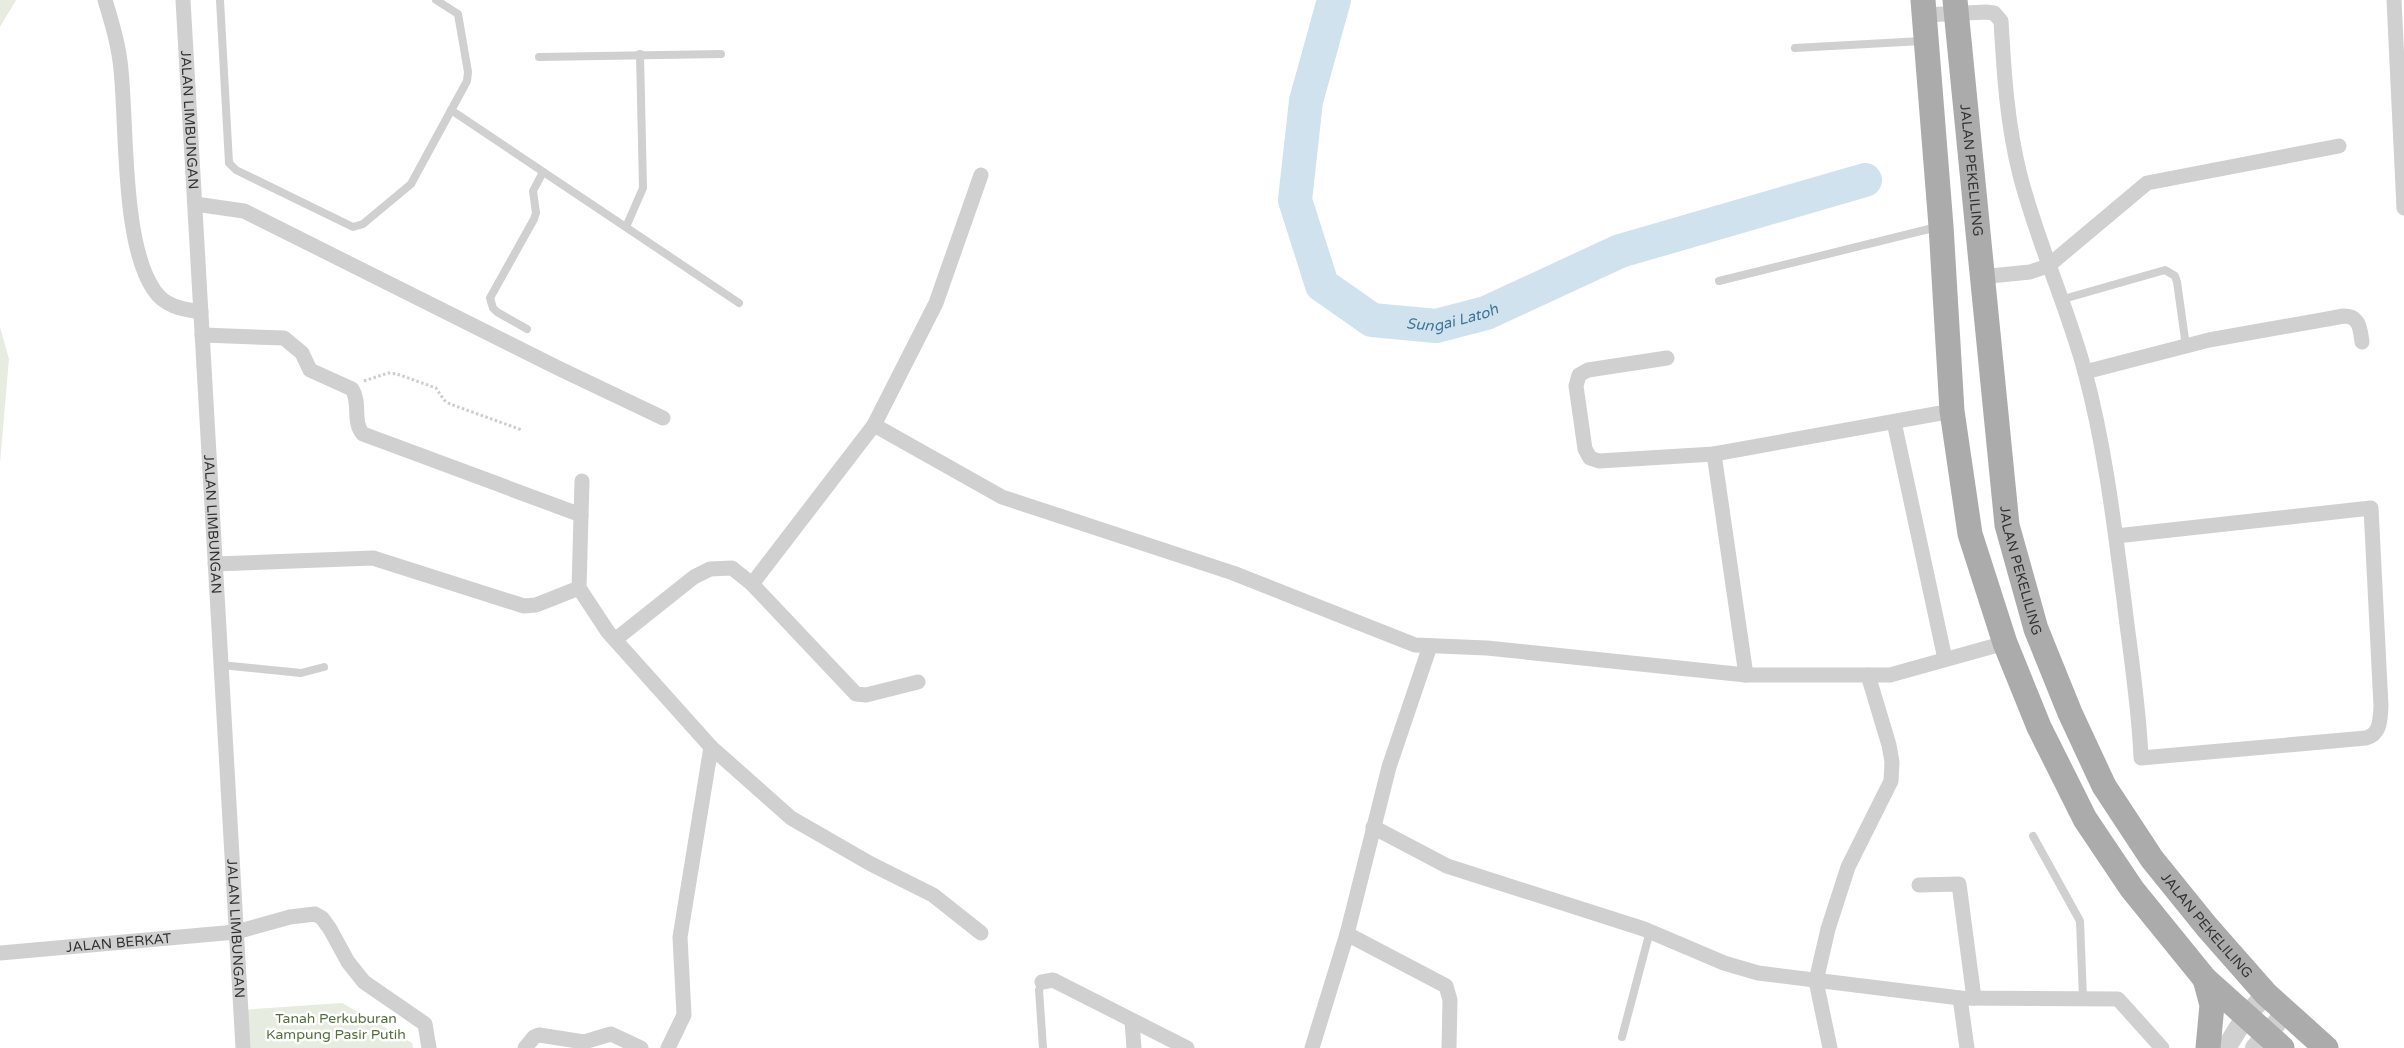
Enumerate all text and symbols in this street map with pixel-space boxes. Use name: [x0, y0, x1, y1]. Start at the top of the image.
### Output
street label: JALAN LIMBUNGAN: [177, 50, 202, 190]
street label: JALAN PEKELILING: [1957, 103, 1987, 237]
water label: Sungai Latoh: [1405, 299, 1502, 335]
street label: JALAN LIMBUNGAN: [201, 454, 225, 594]
street label: JALAN PEKELILING: [1997, 505, 2046, 638]
street label: JALAN LIMBUNGAN: [224, 858, 249, 999]
street label: JALAN PEKELILING: [2158, 869, 2256, 981]
street label: JALAN BERKAT: [65, 929, 173, 956]
park label: Tanah Perkuburan Kampung Pasir Putih: [266, 1010, 406, 1043]

